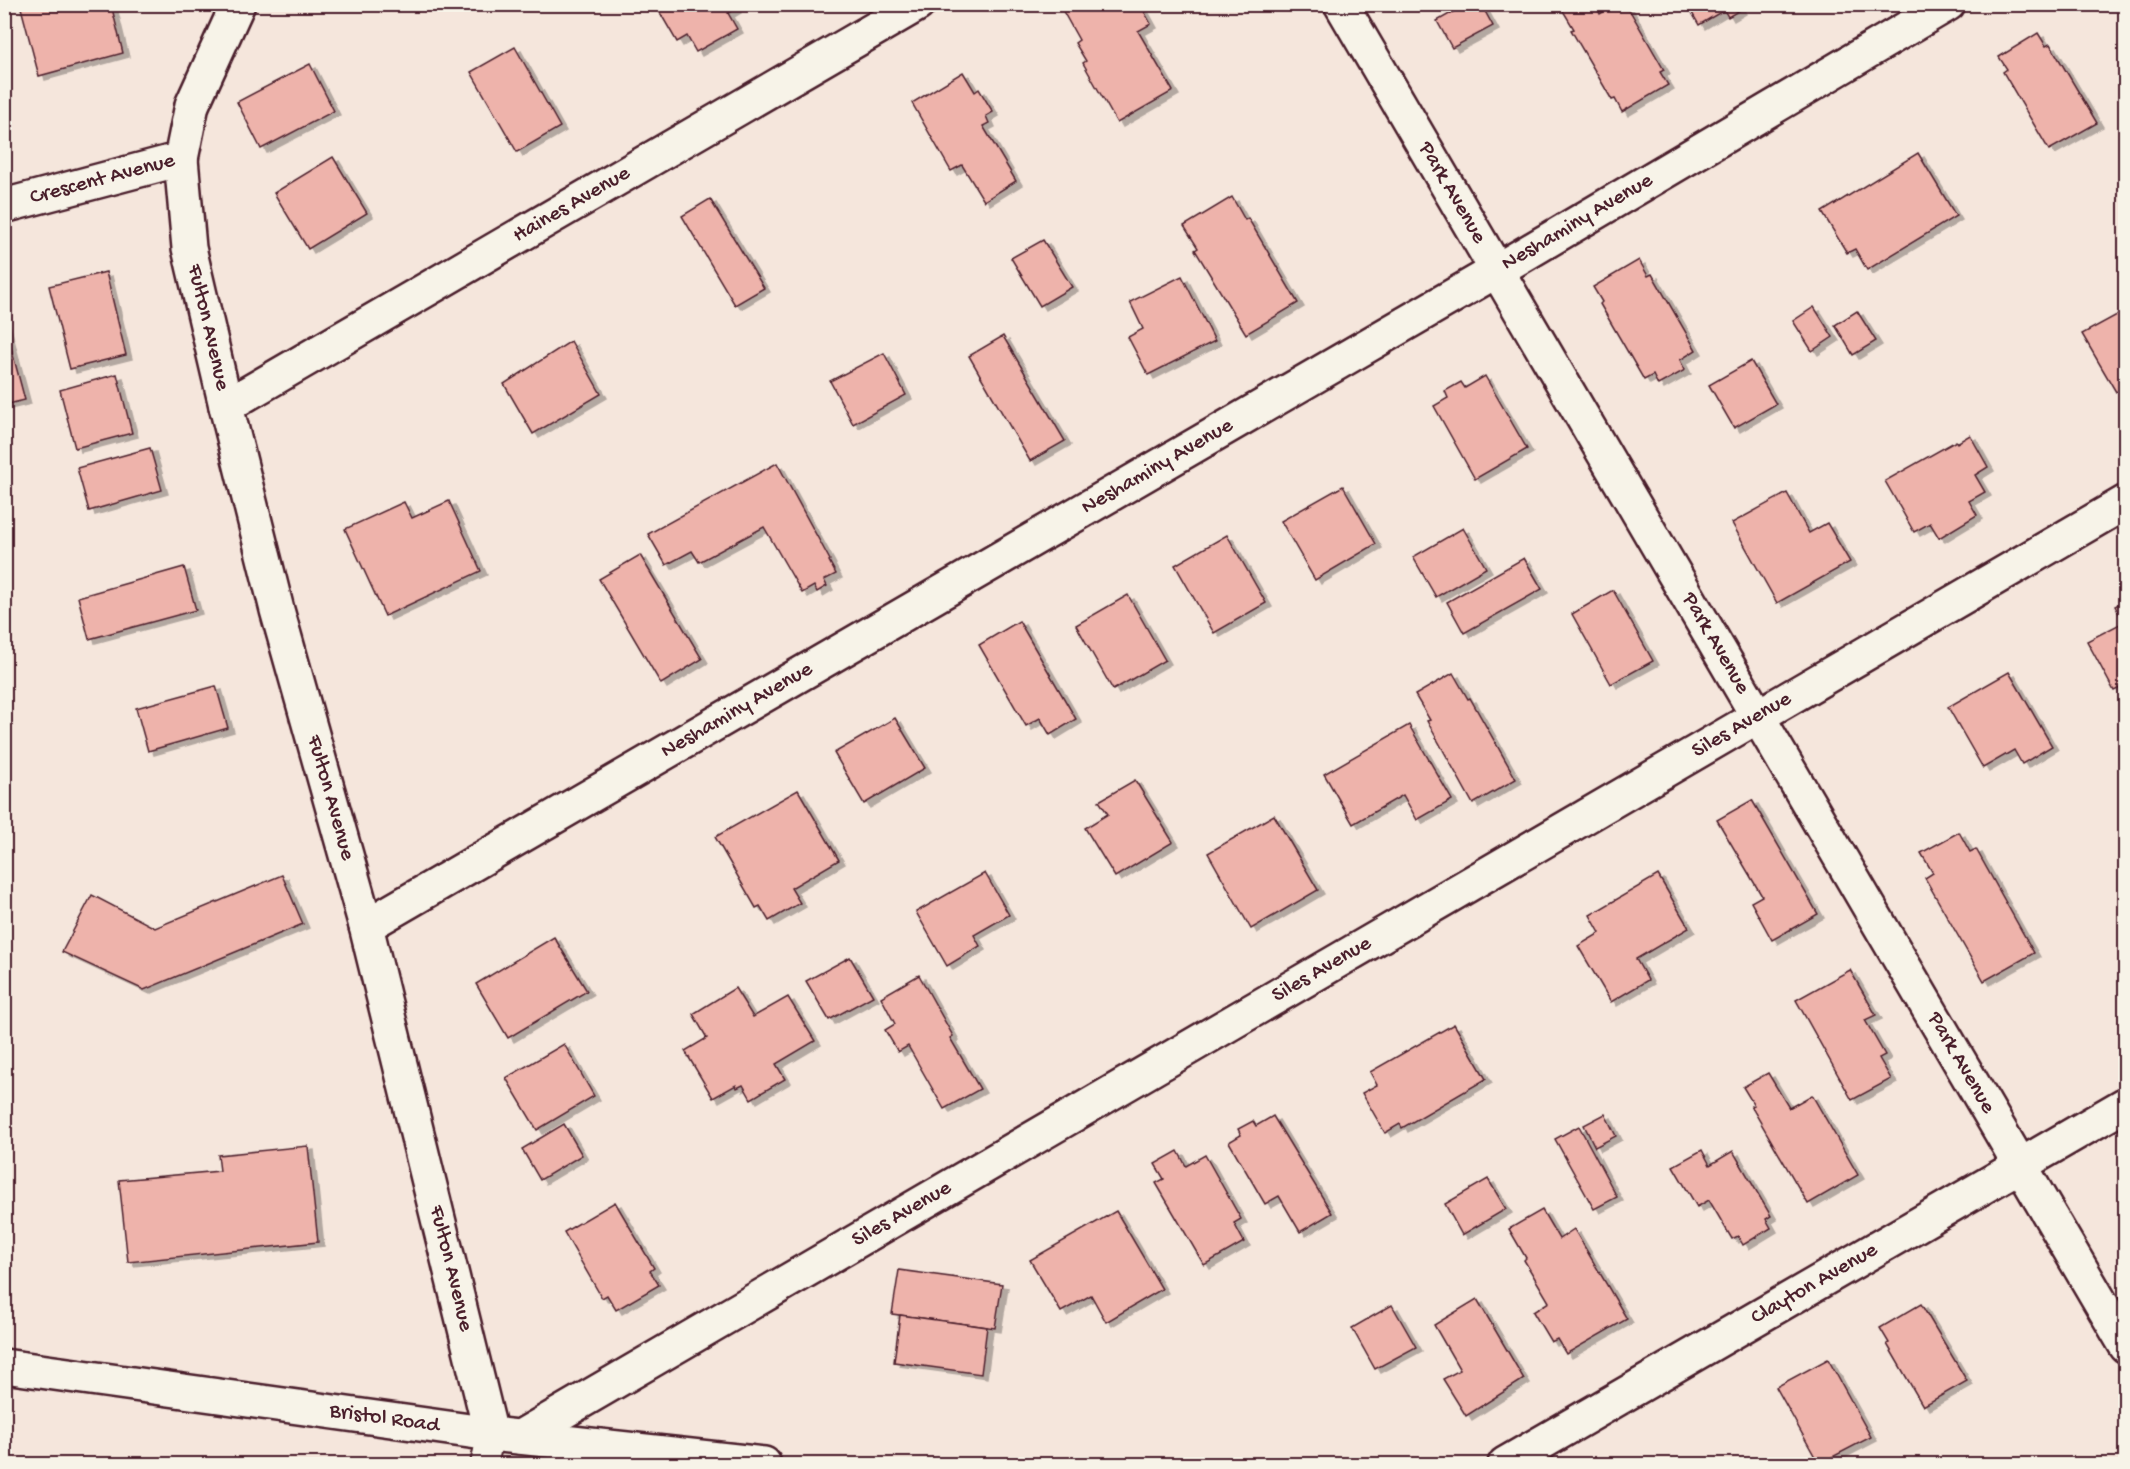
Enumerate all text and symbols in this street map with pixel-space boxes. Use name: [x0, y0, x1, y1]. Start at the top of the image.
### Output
street label: Park Avenue: [1411, 137, 1492, 249]
street label: Crescent Avenue: [27, 148, 178, 211]
street label: Haines Avenue: [509, 161, 636, 249]
street label: Neshaminy Avenue: [1497, 168, 1658, 277]
street label: Fulton Avenue: [180, 261, 235, 394]
street label: Neshaminy Avenue: [1077, 413, 1239, 521]
street label: Park Avenue: [1675, 587, 1755, 700]
street label: Neshaminy Avenue: [657, 656, 818, 765]
street label: Siles Avenue: [1688, 686, 1797, 765]
street label: Fulton Avenue: [300, 731, 360, 864]
street label: Siles Avenue: [1268, 931, 1377, 1009]
street label: Park Avenue: [1920, 1007, 2001, 1119]
street label: Siles Avenue: [848, 1175, 957, 1254]
street label: Fulton Avenue: [422, 1202, 478, 1335]
street label: Clayton Avenue: [1747, 1237, 1883, 1331]
street label: Bristol Road: [327, 1398, 443, 1440]

